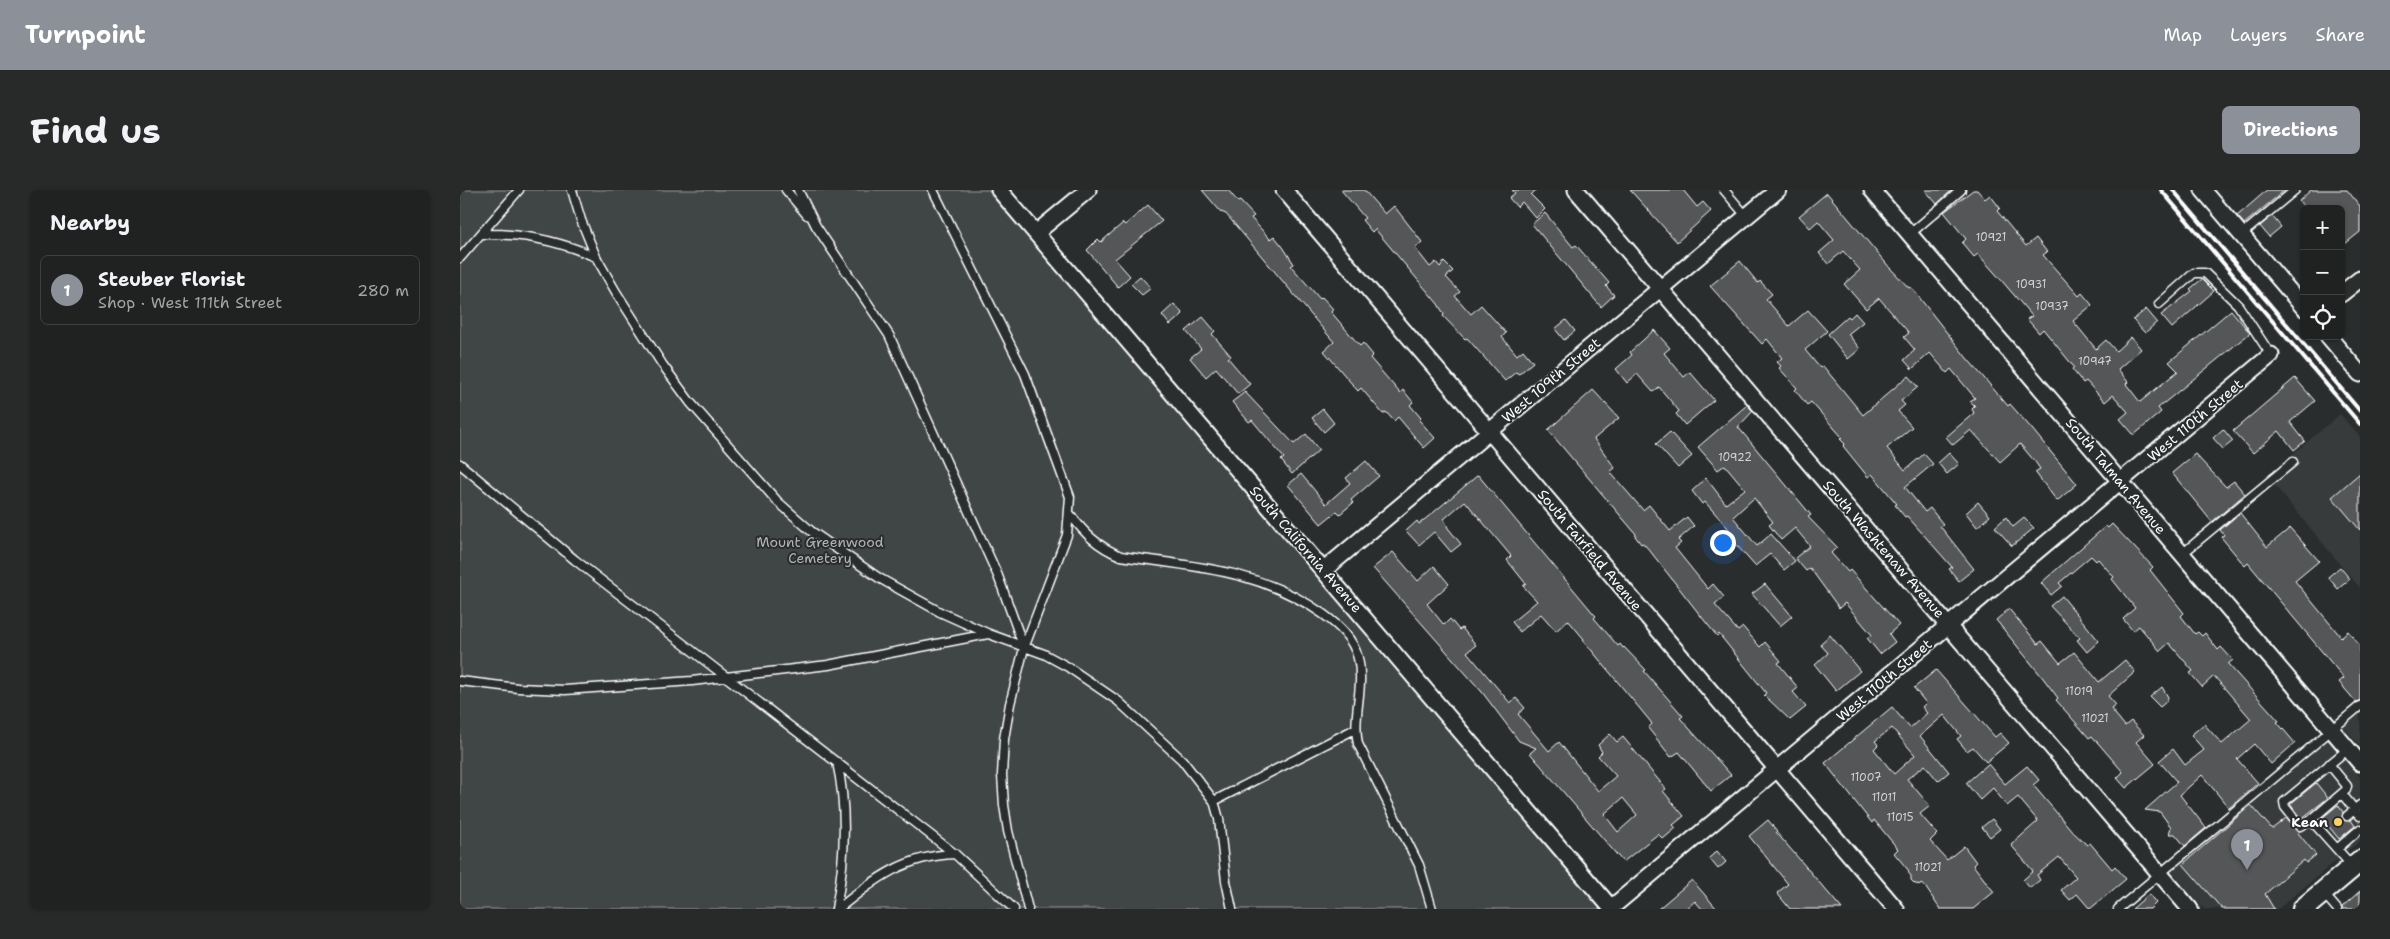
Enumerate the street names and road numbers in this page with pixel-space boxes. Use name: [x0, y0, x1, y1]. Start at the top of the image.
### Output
street label: West 109th Street: [1498, 333, 1604, 427]
street label: West 110th Street: [2143, 375, 2247, 465]
street label: South Talman Avenue: [2062, 414, 2170, 538]
street label: South Washtenaw Avenue: [1819, 476, 1949, 622]
street label: South California Avenue: [1246, 482, 1366, 616]
street label: South Fairfield Avenue: [1534, 486, 1646, 615]
street label: West 110th Street: [1832, 635, 1936, 725]

